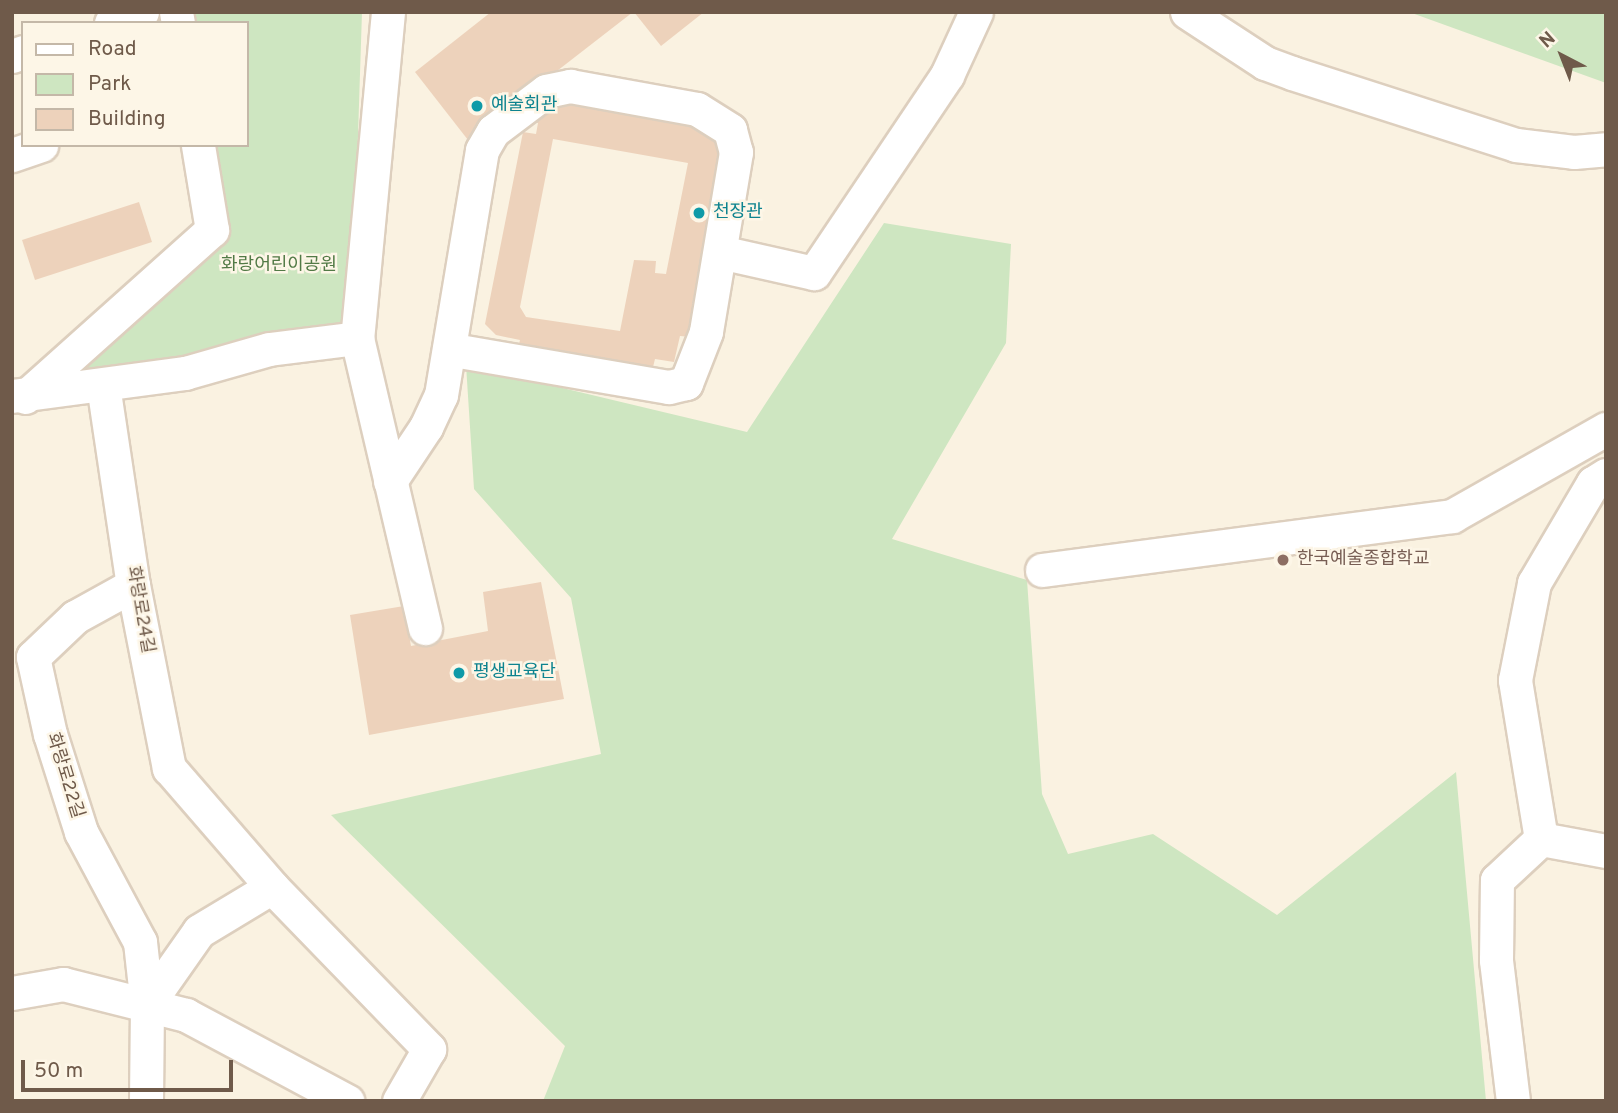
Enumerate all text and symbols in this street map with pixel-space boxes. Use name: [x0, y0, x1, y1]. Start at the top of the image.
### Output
legend: [21, 21, 248, 147]
north arrow: [1527, 21, 1597, 91]
text: N: [1535, 27, 1561, 54]
text: Road: [88, 36, 137, 63]
text: Park: [88, 71, 131, 98]
place label: 예술회관: [491, 95, 557, 117]
marker: 예술회관: [469, 98, 485, 114]
text: Building: [88, 106, 166, 133]
place label: 천장관: [713, 202, 763, 224]
marker: 천장관: [691, 205, 707, 221]
park label: 화랑어린이공원: [221, 255, 337, 277]
place label: 한국예술종합학교: [1297, 549, 1429, 571]
marker: 한국예술종합학교: [1275, 552, 1291, 568]
street label: 화랑로24길: [121, 565, 157, 655]
place label: 평생교육단: [473, 662, 556, 684]
marker: 평생교육단: [451, 665, 467, 681]
street label: 화랑로22길: [41, 731, 87, 821]
scale bar: [24, 1046, 236, 1090]
text: 50 m: [34, 1058, 83, 1085]

